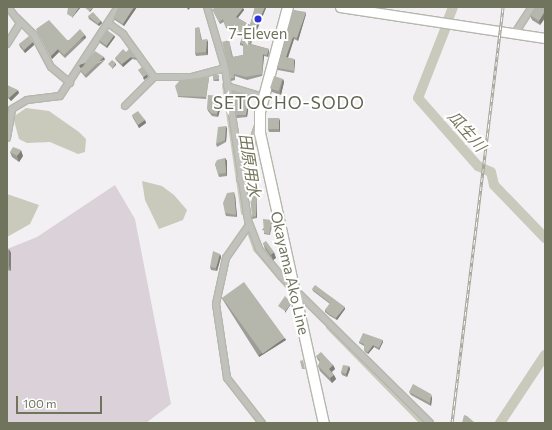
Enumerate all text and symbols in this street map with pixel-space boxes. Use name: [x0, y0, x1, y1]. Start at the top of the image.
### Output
marker: 7-Eleven: [253, 14, 263, 24]
place label: 7-Eleven: [229, 25, 287, 43]
district label: SETOCHO-SODO: [213, 93, 365, 113]
water label: 瓜生川: [444, 107, 490, 155]
water label: 田原用水: [236, 132, 264, 198]
street label: Okayama Ako Line: [267, 209, 313, 337]
scale bar: [18, 388, 104, 414]
text: 100 m: [23, 396, 57, 410]

